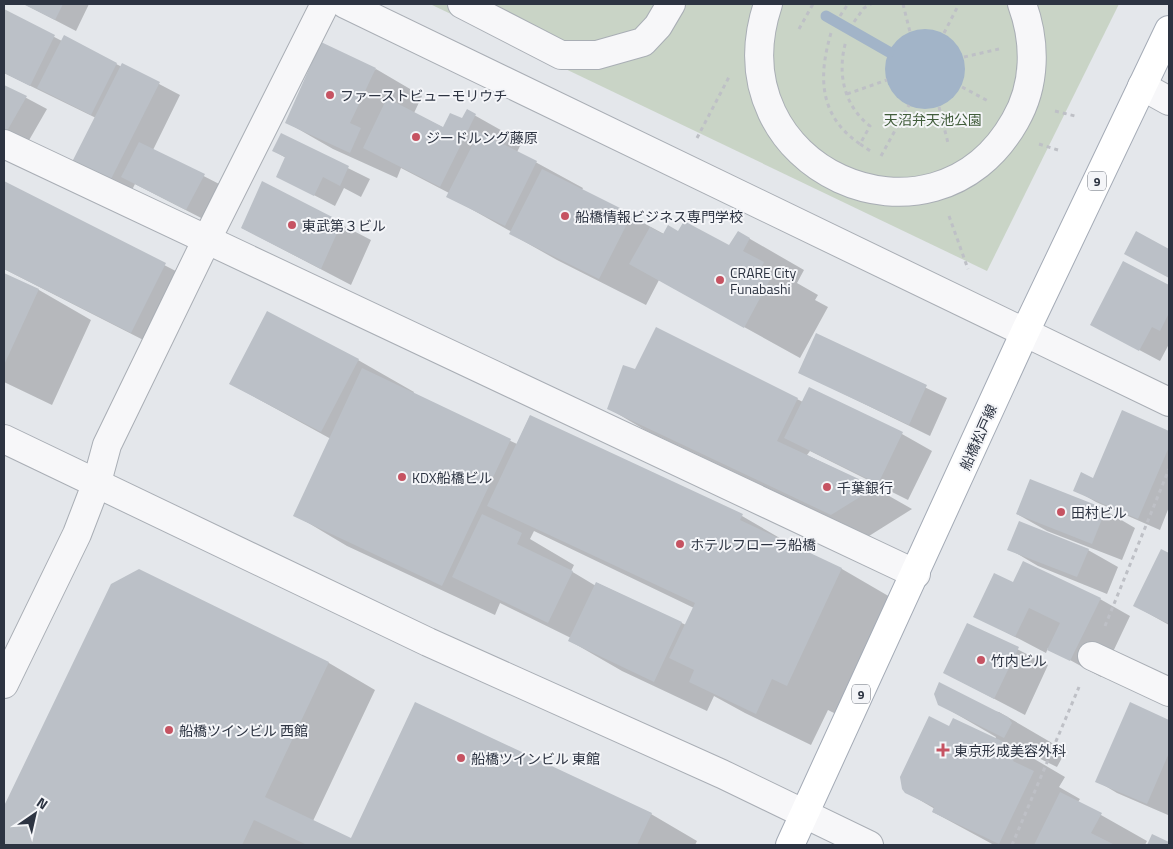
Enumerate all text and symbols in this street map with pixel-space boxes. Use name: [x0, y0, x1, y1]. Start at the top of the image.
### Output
place label: ファーストビューモリウチ: [340, 85, 507, 106]
marker: ファーストビューモリウチ: [324, 89, 336, 101]
park label: 天沼弁天池公園: [884, 109, 982, 130]
place label: ジードルング藤原: [426, 127, 538, 148]
marker: ジードルング藤原: [410, 131, 422, 143]
road number: 9: [1088, 172, 1106, 190]
place label: 船橋情報ビジネス専門学校: [575, 206, 743, 227]
marker: 船橋情報ビジネス専門学校: [559, 210, 571, 222]
place label: 東武第３ビル: [302, 215, 386, 236]
marker: 東武第３ビル: [286, 219, 298, 231]
place label: CRARE City Funabashi: [730, 262, 797, 299]
marker: CRARE City Funabashi: [714, 274, 726, 286]
street label: 船橋松戸線: [954, 401, 1002, 473]
place label: KDX船橋ビル: [412, 467, 493, 488]
marker: KDX船橋ビル: [396, 471, 408, 483]
place label: 千葉銀行: [837, 477, 893, 498]
marker: 千葉銀行: [821, 481, 833, 493]
place label: 田村ビル: [1071, 502, 1127, 523]
marker: 田村ビル: [1055, 506, 1067, 518]
place label: ホテルフローラ船橋: [690, 534, 816, 555]
marker: ホテルフローラ船橋: [674, 538, 686, 550]
place label: 竹内ビル: [991, 650, 1047, 671]
marker: 竹内ビル: [975, 654, 987, 666]
road number: 9: [852, 684, 870, 704]
place label: 船橋ツインビル 西館: [179, 720, 308, 741]
marker: 船橋ツインビル 西館: [163, 724, 175, 736]
place label: 東京形成美容外科: [954, 740, 1066, 761]
marker: 東京形成美容外科: [936, 743, 950, 757]
place label: 船橋ツインビル 東館: [471, 748, 600, 769]
marker: 船橋ツインビル 東館: [455, 752, 467, 764]
north arrow: [10, 789, 60, 839]
text: N: [33, 791, 52, 814]

